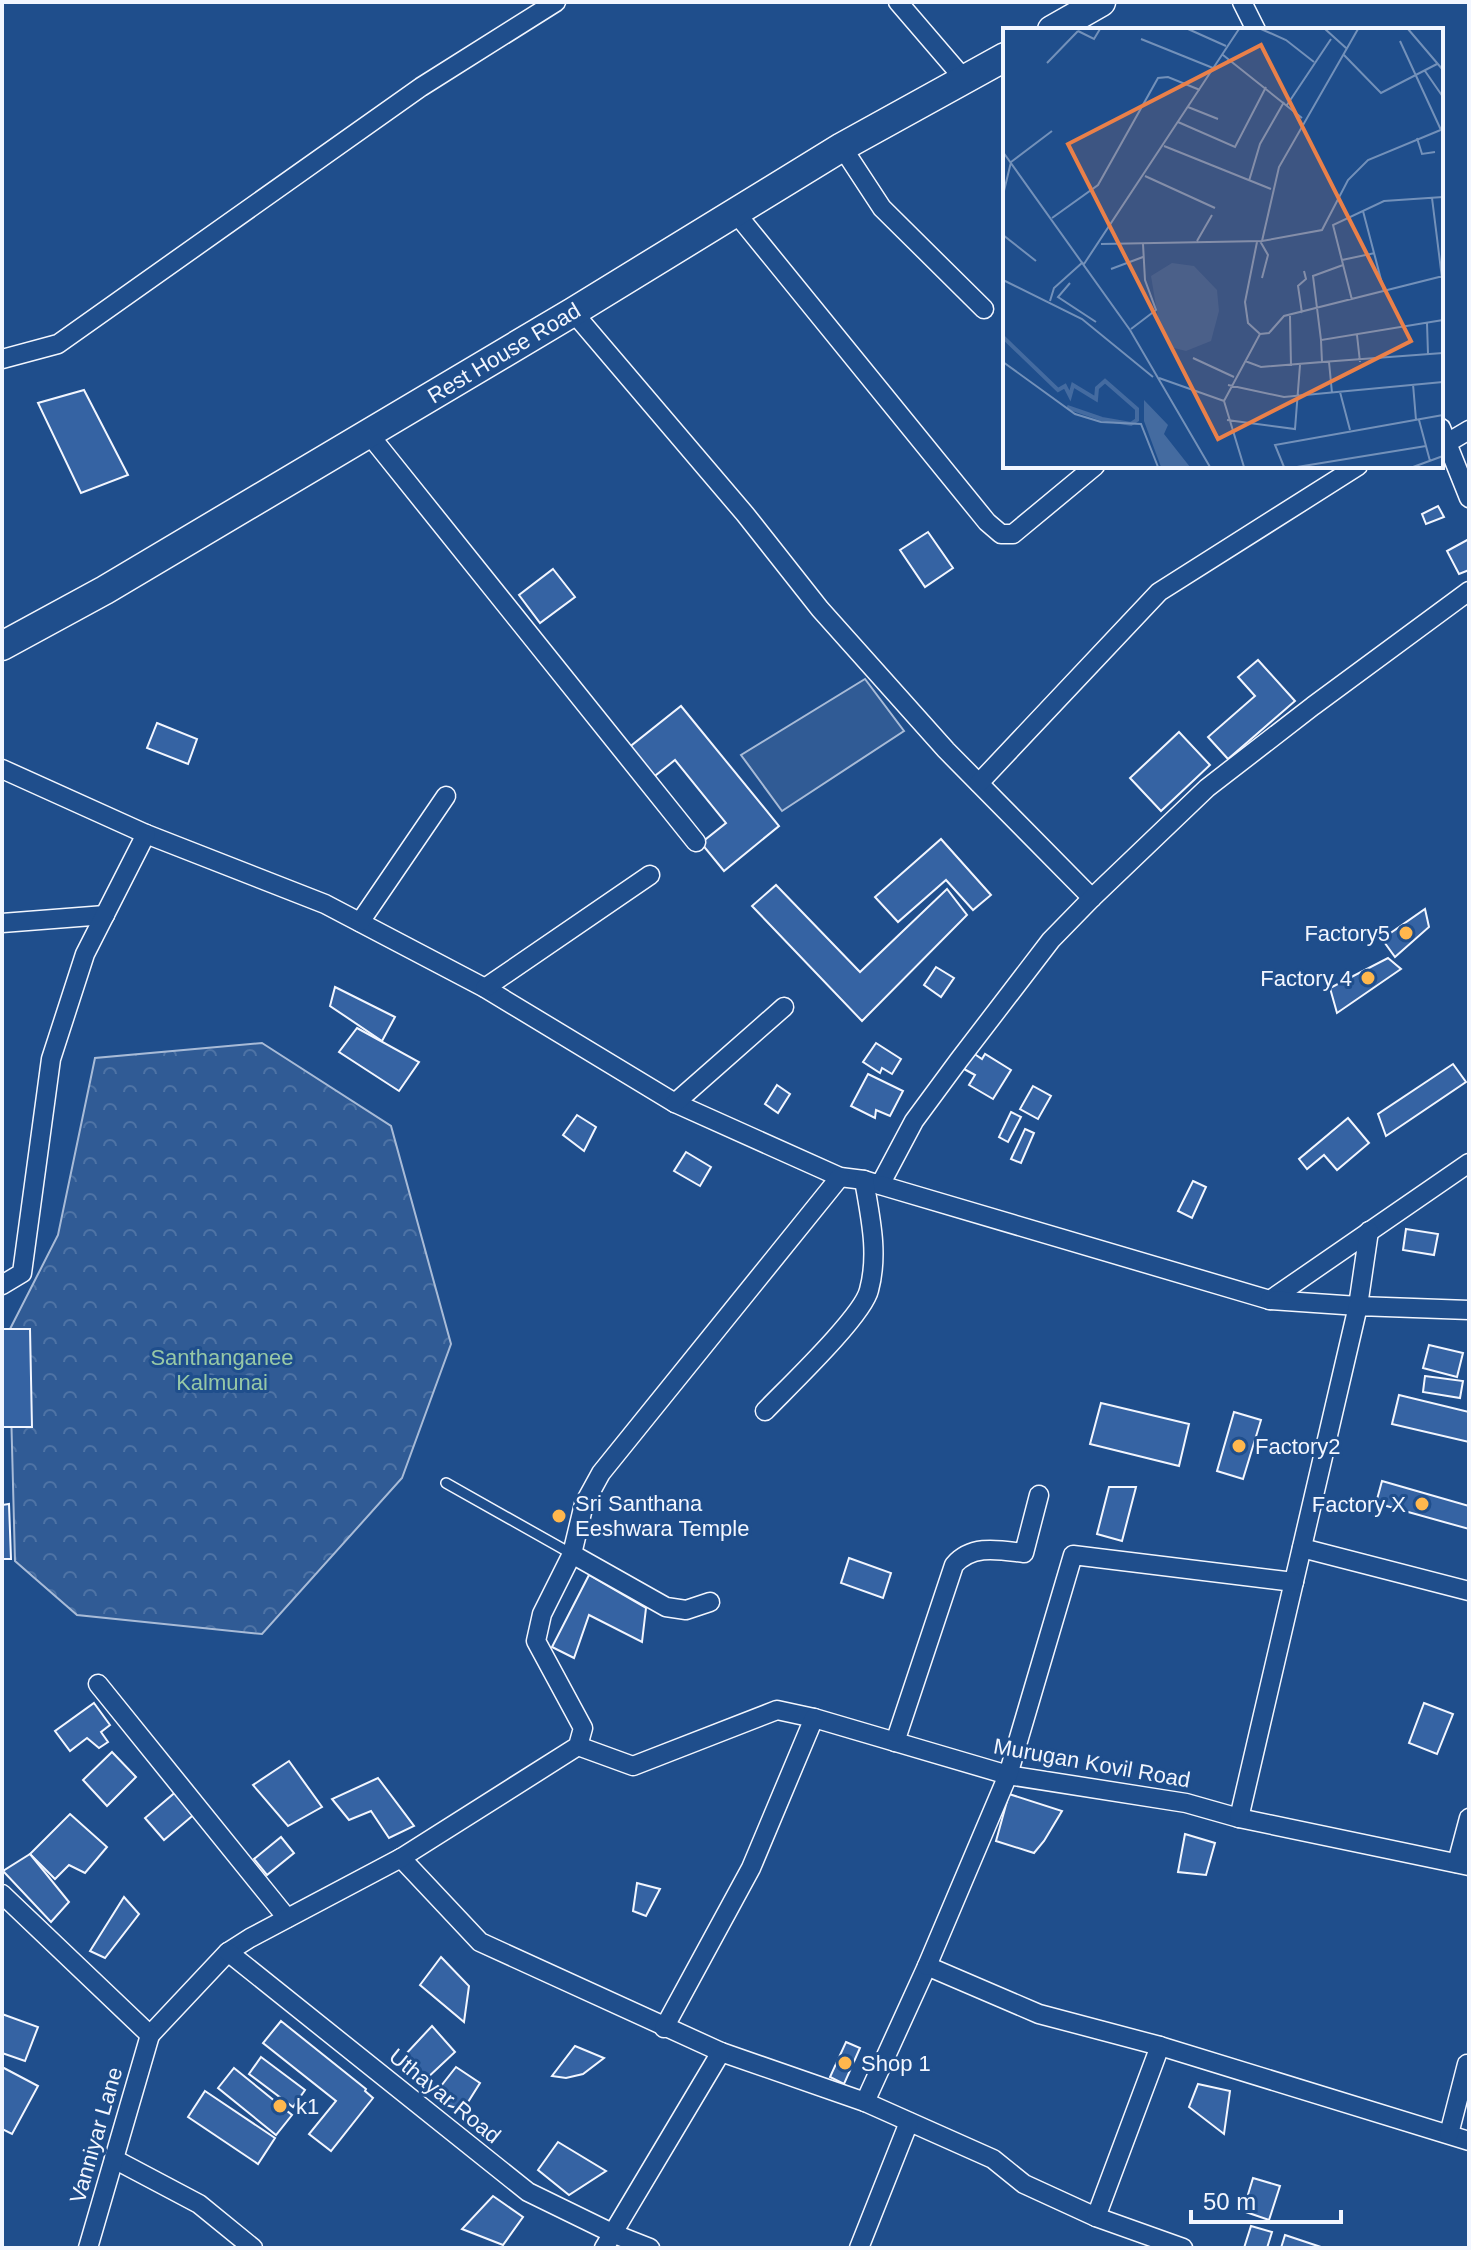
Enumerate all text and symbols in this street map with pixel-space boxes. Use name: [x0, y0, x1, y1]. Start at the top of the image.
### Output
inset map: [1003, 28, 1443, 468]
street label: Rest House Road: [423, 298, 585, 408]
place label: Factory5: [1304, 921, 1390, 946]
marker: Factory5: [1397, 924, 1415, 942]
place label: Factory 4: [1260, 966, 1352, 991]
marker: Factory 4: [1359, 969, 1377, 987]
park label: Santhanganee Kalmunai: [150, 1345, 294, 1395]
place label: Factory2: [1255, 1434, 1341, 1459]
marker: Factory2: [1230, 1437, 1248, 1455]
place label: Sri Santhana Eeshwara Temple: [575, 1491, 749, 1541]
place label: Factory X: [1312, 1492, 1406, 1517]
marker: Factory X: [1413, 1495, 1431, 1513]
marker: Sri Santhana Eeshwara Temple: [550, 1507, 568, 1525]
street label: Murugan Kovil Road: [992, 1733, 1192, 1793]
street label: Uthayar Road: [384, 2044, 506, 2148]
place label: Shop 1: [861, 2051, 931, 2076]
marker: Shop 1: [836, 2054, 854, 2072]
street label: Vanniyar Lane: [65, 2064, 127, 2206]
place label: k1: [296, 2094, 319, 2119]
marker: k1: [271, 2097, 289, 2115]
scale bar: [1191, 2174, 1341, 2224]
text: 50 m: [1203, 2188, 1256, 2215]

